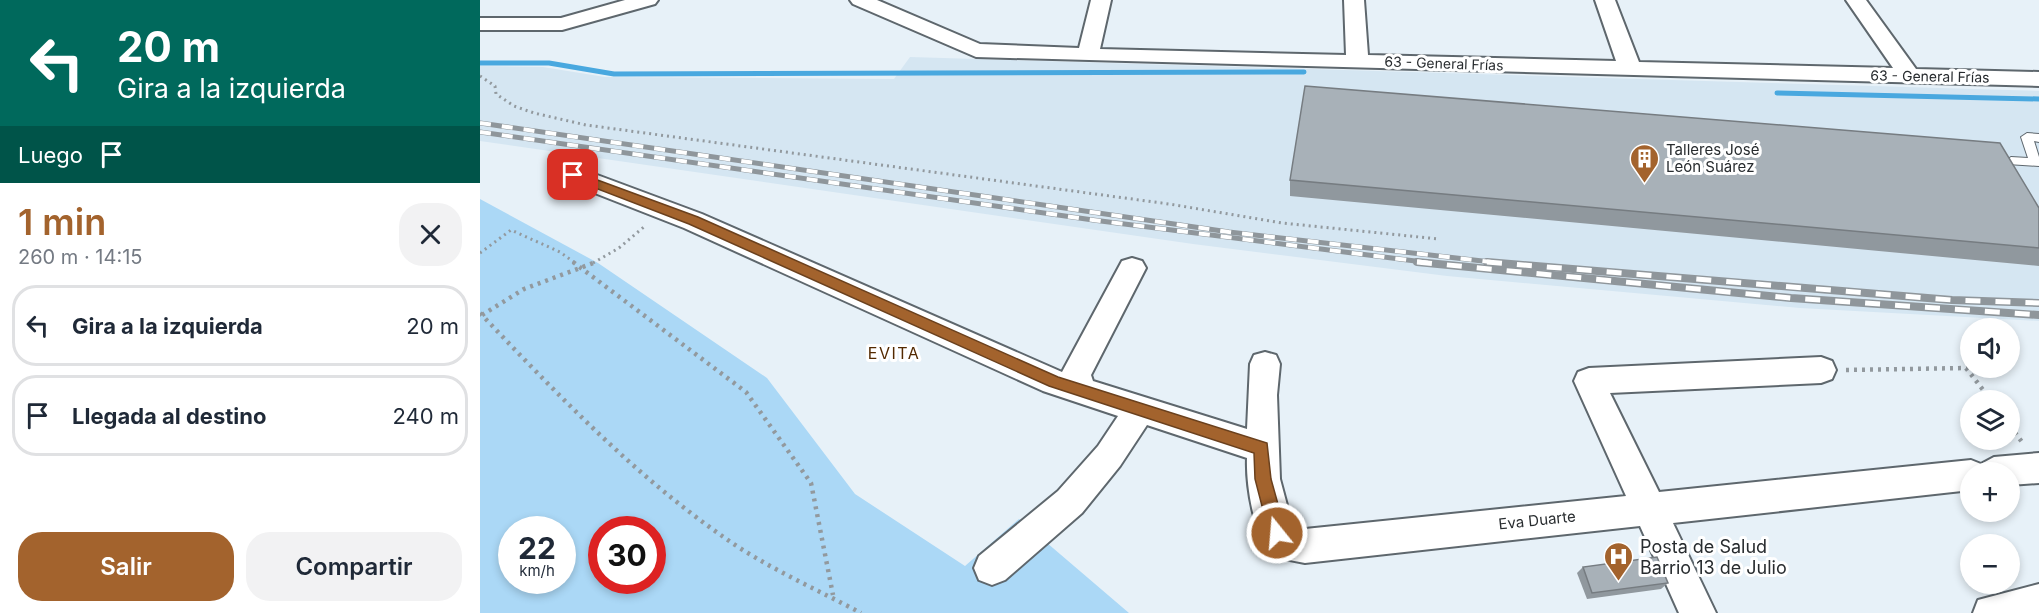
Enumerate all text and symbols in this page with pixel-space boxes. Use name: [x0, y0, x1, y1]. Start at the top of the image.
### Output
text: 20 m: [117, 21, 220, 72]
icon: left: [18, 24, 96, 102]
street label: 63 - General Frías: [1384, 52, 1504, 74]
street label: 63 - General Frías: [1870, 66, 1990, 86]
text: Gira a la izquierda: [117, 72, 346, 105]
icon: arrive: [95, 138, 128, 171]
place label: Talleres José León Suárez: [1666, 140, 1760, 176]
text: Luego: [18, 142, 83, 168]
building icon: Talleres José León Suárez: [1629, 142, 1661, 184]
pin: [547, 149, 598, 200]
icon: arrive: [556, 158, 589, 191]
text: 1 min: [18, 200, 106, 244]
button: close: [399, 203, 462, 266]
text: 260 m · 14:15: [18, 245, 142, 269]
icon: left: [21, 309, 54, 342]
text: Gira a la izquierda: [72, 313, 263, 339]
text: 20 m: [406, 313, 459, 339]
map controls: [1960, 318, 2020, 594]
button: sound: [1960, 318, 2020, 378]
district label: EVITA: [868, 343, 920, 363]
button: layers: [1960, 390, 2020, 450]
icon: arrive: [21, 399, 54, 432]
text: Llegada al destino: [72, 403, 266, 429]
text: 240 m: [392, 403, 459, 429]
button: +: [1960, 462, 2020, 522]
position arrow: [1245, 501, 1309, 565]
street label: Eva Duarte: [1497, 506, 1577, 534]
speed limit sign: 30: [588, 516, 666, 594]
text: 22: [518, 530, 556, 566]
button: Salir: [18, 532, 234, 601]
button: Compartir: [246, 532, 462, 601]
button: −: [1960, 534, 2020, 594]
place label: Posta de Salud Barrio 13 de Julio: [1640, 536, 1787, 578]
hospital icon: Posta de Salud Barrio 13 de Julio: [1603, 540, 1635, 582]
text: km/h: [519, 561, 555, 580]

